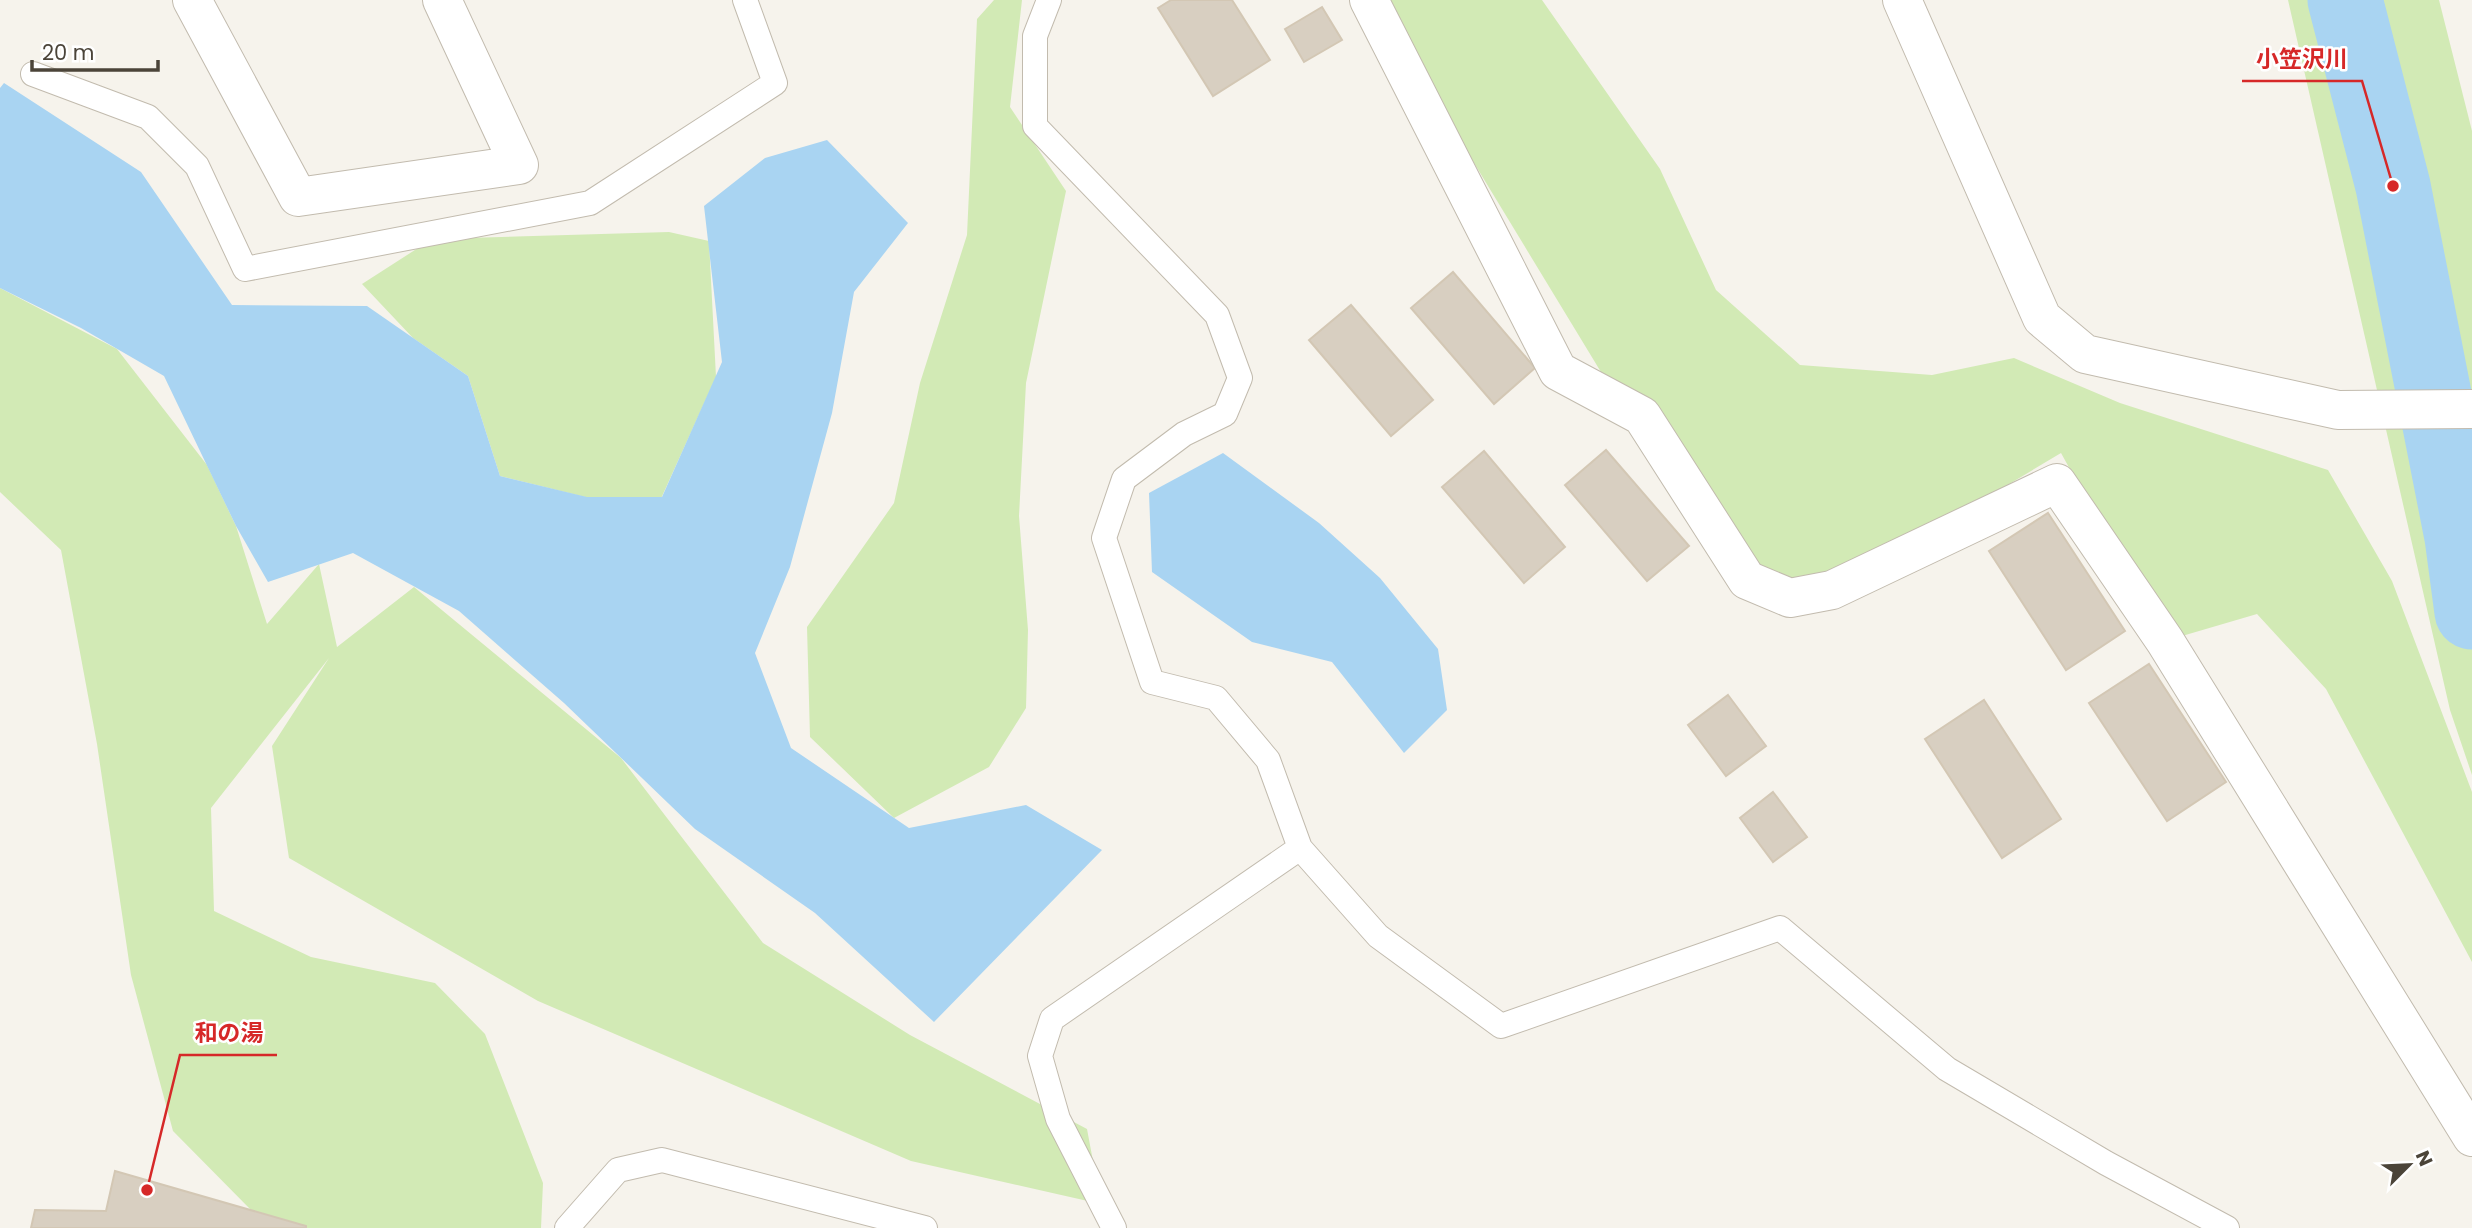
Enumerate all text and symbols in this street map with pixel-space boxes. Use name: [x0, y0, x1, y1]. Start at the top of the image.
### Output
scale bar: [32, 28, 158, 72]
callout: 小笠沢川: [2242, 37, 2362, 81]
text: 20 m: [42, 38, 95, 67]
text: 小笠沢川: [2256, 43, 2348, 75]
callout: 和の湯: [180, 1011, 277, 1055]
text: 和の湯: [195, 1017, 264, 1049]
north arrow: [2374, 1130, 2444, 1200]
text: N: [2409, 1146, 2439, 1170]

